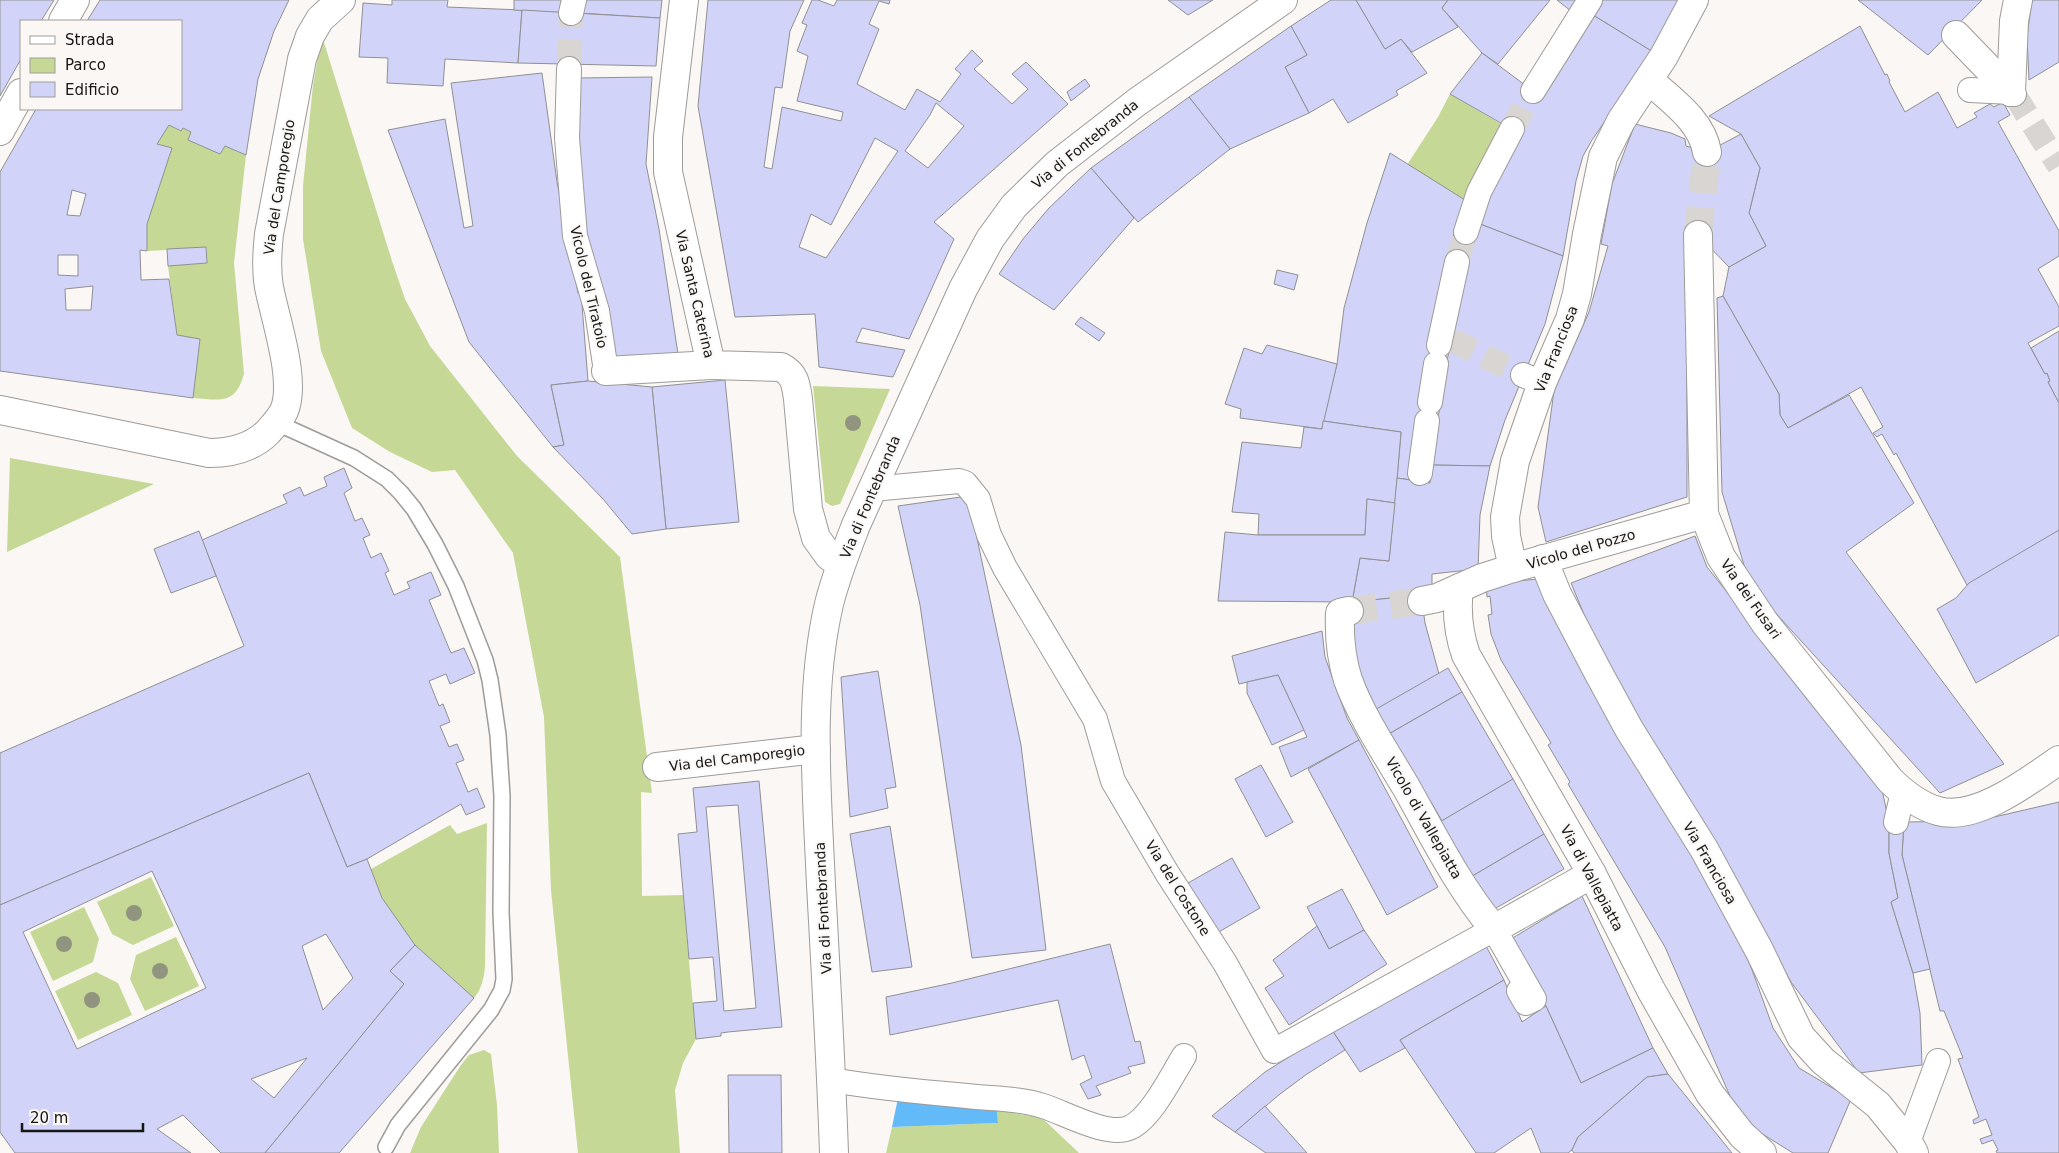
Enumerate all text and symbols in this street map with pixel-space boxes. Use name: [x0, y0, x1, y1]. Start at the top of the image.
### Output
legend: [20, 20, 182, 110]
text: Strada: [65, 31, 114, 49]
text: Parco: [65, 56, 106, 74]
text: Edificio: [65, 81, 119, 99]
street label: Via di Fontebranda: [1029, 96, 1141, 192]
street label: Via del Camporegio: [260, 118, 298, 256]
street label: Vicolo del Tiratoio: [567, 224, 611, 350]
street label: Via Santa Caterina: [673, 229, 717, 359]
street label: Via Franciosa: [1531, 303, 1581, 395]
street label: Via di Fontebranda: [837, 433, 903, 561]
street label: Vicolo del Pozzo: [1525, 526, 1637, 572]
street label: Via dei Fusari: [1718, 556, 1784, 642]
street label: Via del Camporegio: [668, 742, 806, 774]
street label: Vicolo di Vallepiatta: [1383, 754, 1465, 882]
street label: Via Franciosa: [1680, 819, 1740, 907]
street label: Via di Vallepiatta: [1557, 822, 1627, 934]
street label: Via del Costone: [1142, 837, 1214, 939]
street label: Via di Fontebranda: [812, 842, 834, 974]
scale bar: [22, 1100, 144, 1132]
text: 20 m: [30, 1109, 68, 1127]

